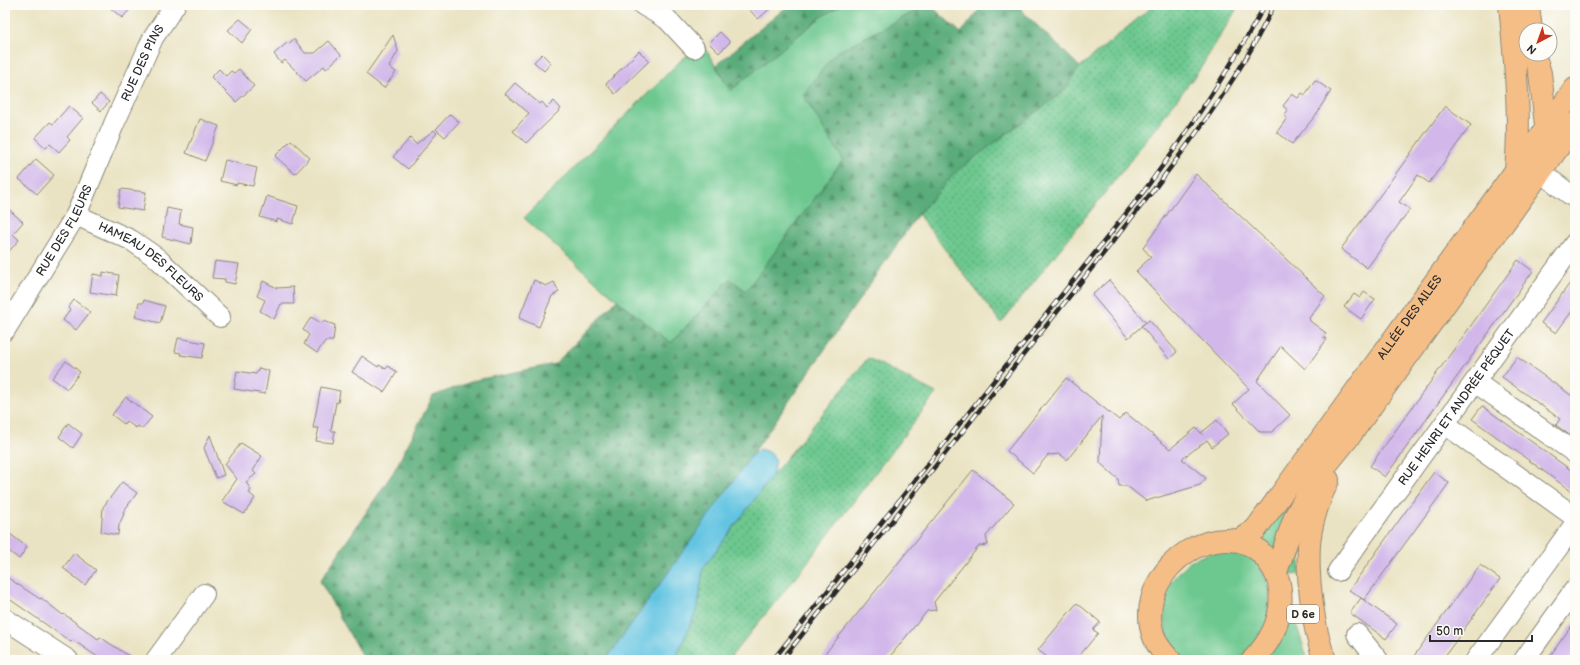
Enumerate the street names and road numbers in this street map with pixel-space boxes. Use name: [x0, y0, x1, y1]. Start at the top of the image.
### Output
street label: RUE DES PINS: [118, 22, 167, 104]
street label: RUE DES FLEURS: [33, 183, 95, 279]
street label: HAMEAU DES FLEURS: [96, 219, 206, 305]
street label: ALLÉE DES AILES: [1374, 272, 1445, 362]
street label: RUE HENRI ET ANDRÉE PÉQUET: [1395, 326, 1518, 488]
road number: D 6e: [1287, 605, 1319, 623]

